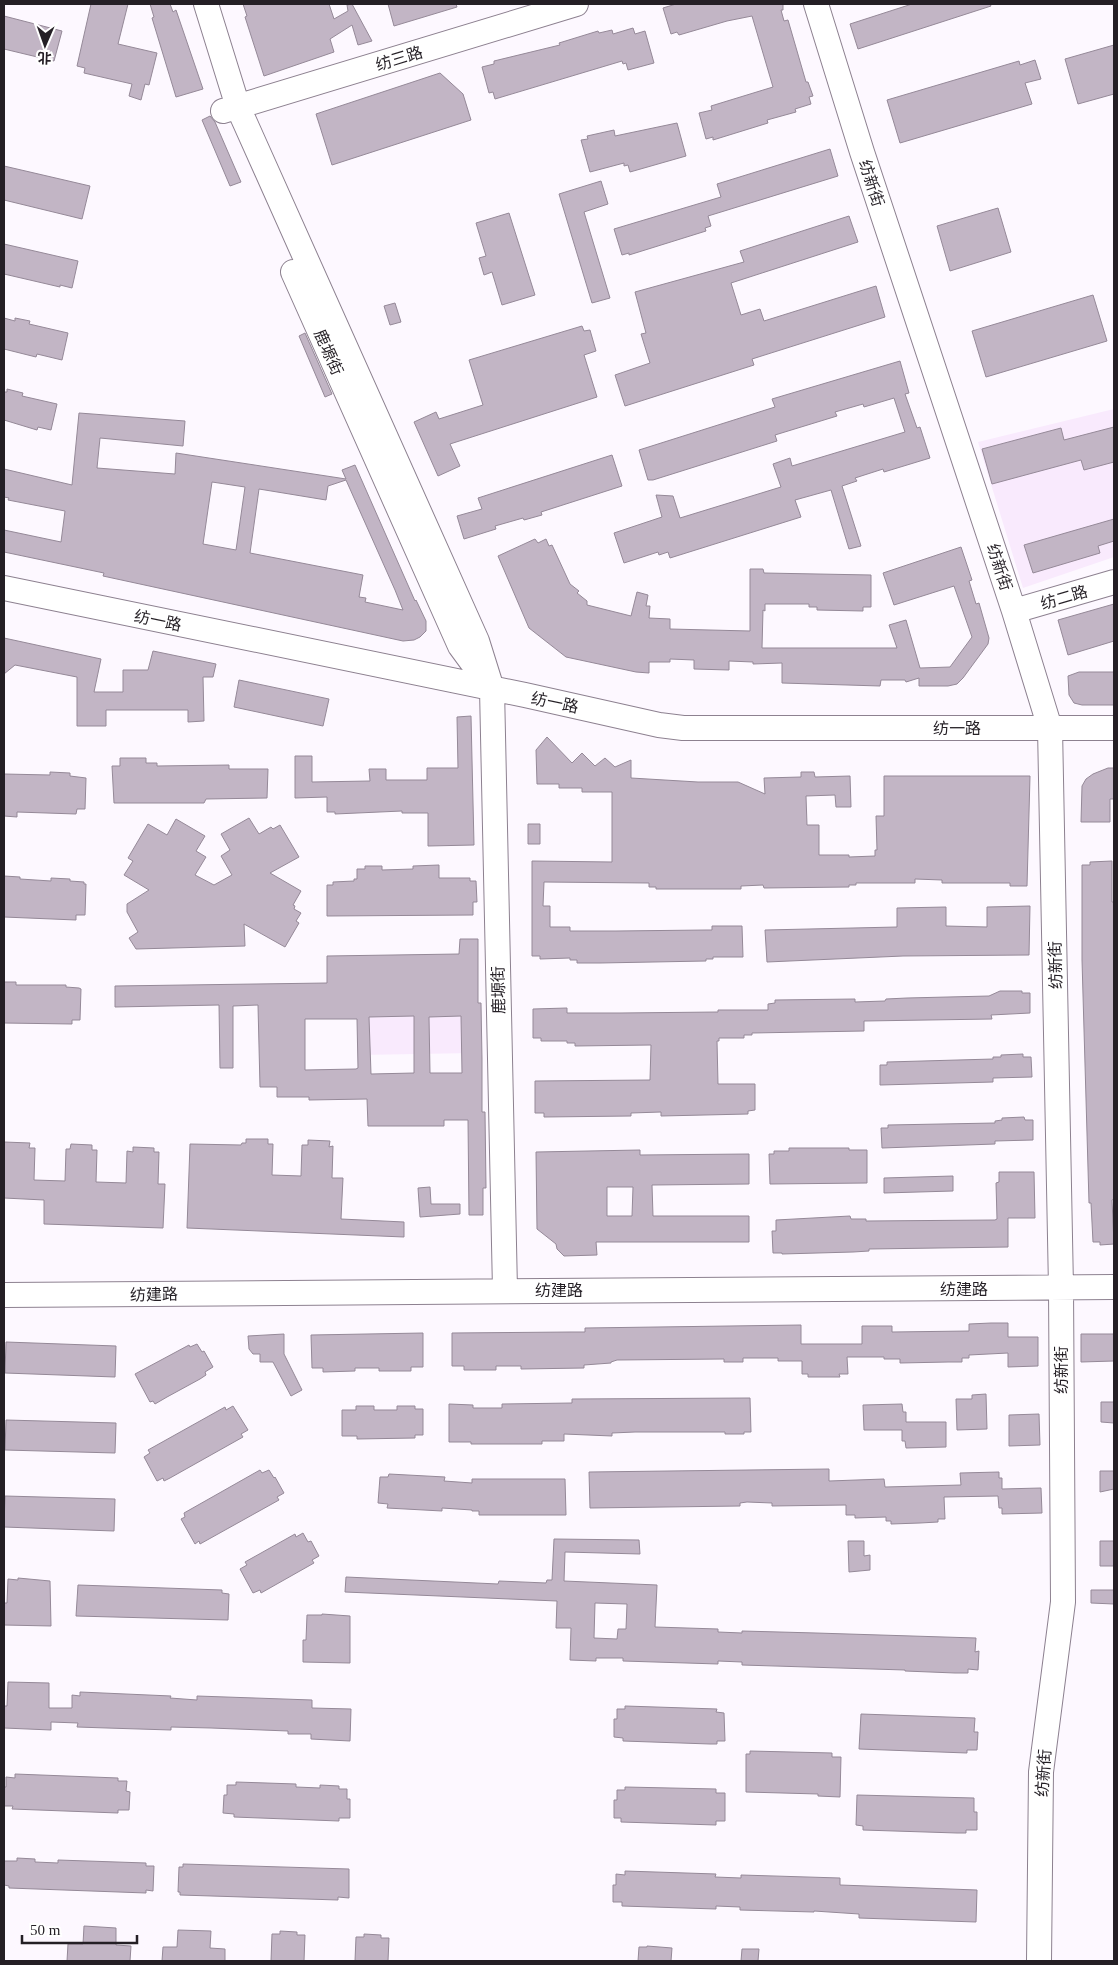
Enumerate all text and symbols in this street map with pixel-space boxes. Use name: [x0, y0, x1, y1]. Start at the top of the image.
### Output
north arrow: [20, 20, 70, 70]
street label: 纺三路: [374, 43, 425, 74]
text: 北: [37, 50, 52, 65]
street label: 纺新街: [856, 158, 887, 209]
street label: 鹿塬街: [311, 327, 346, 378]
street label: 纺新街: [984, 542, 1015, 593]
street label: 纺二路: [1039, 583, 1090, 612]
street label: 纺一路: [133, 607, 183, 634]
street label: 纺一路: [530, 689, 580, 716]
street label: 纺一路: [933, 720, 981, 737]
street label: 纺新街: [1047, 941, 1064, 989]
street label: 鹿塬街: [490, 966, 507, 1014]
street label: 纺建路: [940, 1281, 988, 1298]
street label: 纺建路: [535, 1282, 583, 1299]
street label: 纺建路: [130, 1286, 178, 1303]
street label: 纺新街: [1053, 1346, 1070, 1394]
street label: 纺新街: [1033, 1748, 1054, 1798]
scale bar: [22, 1912, 138, 1944]
text: 50 m: [30, 1922, 61, 1938]

